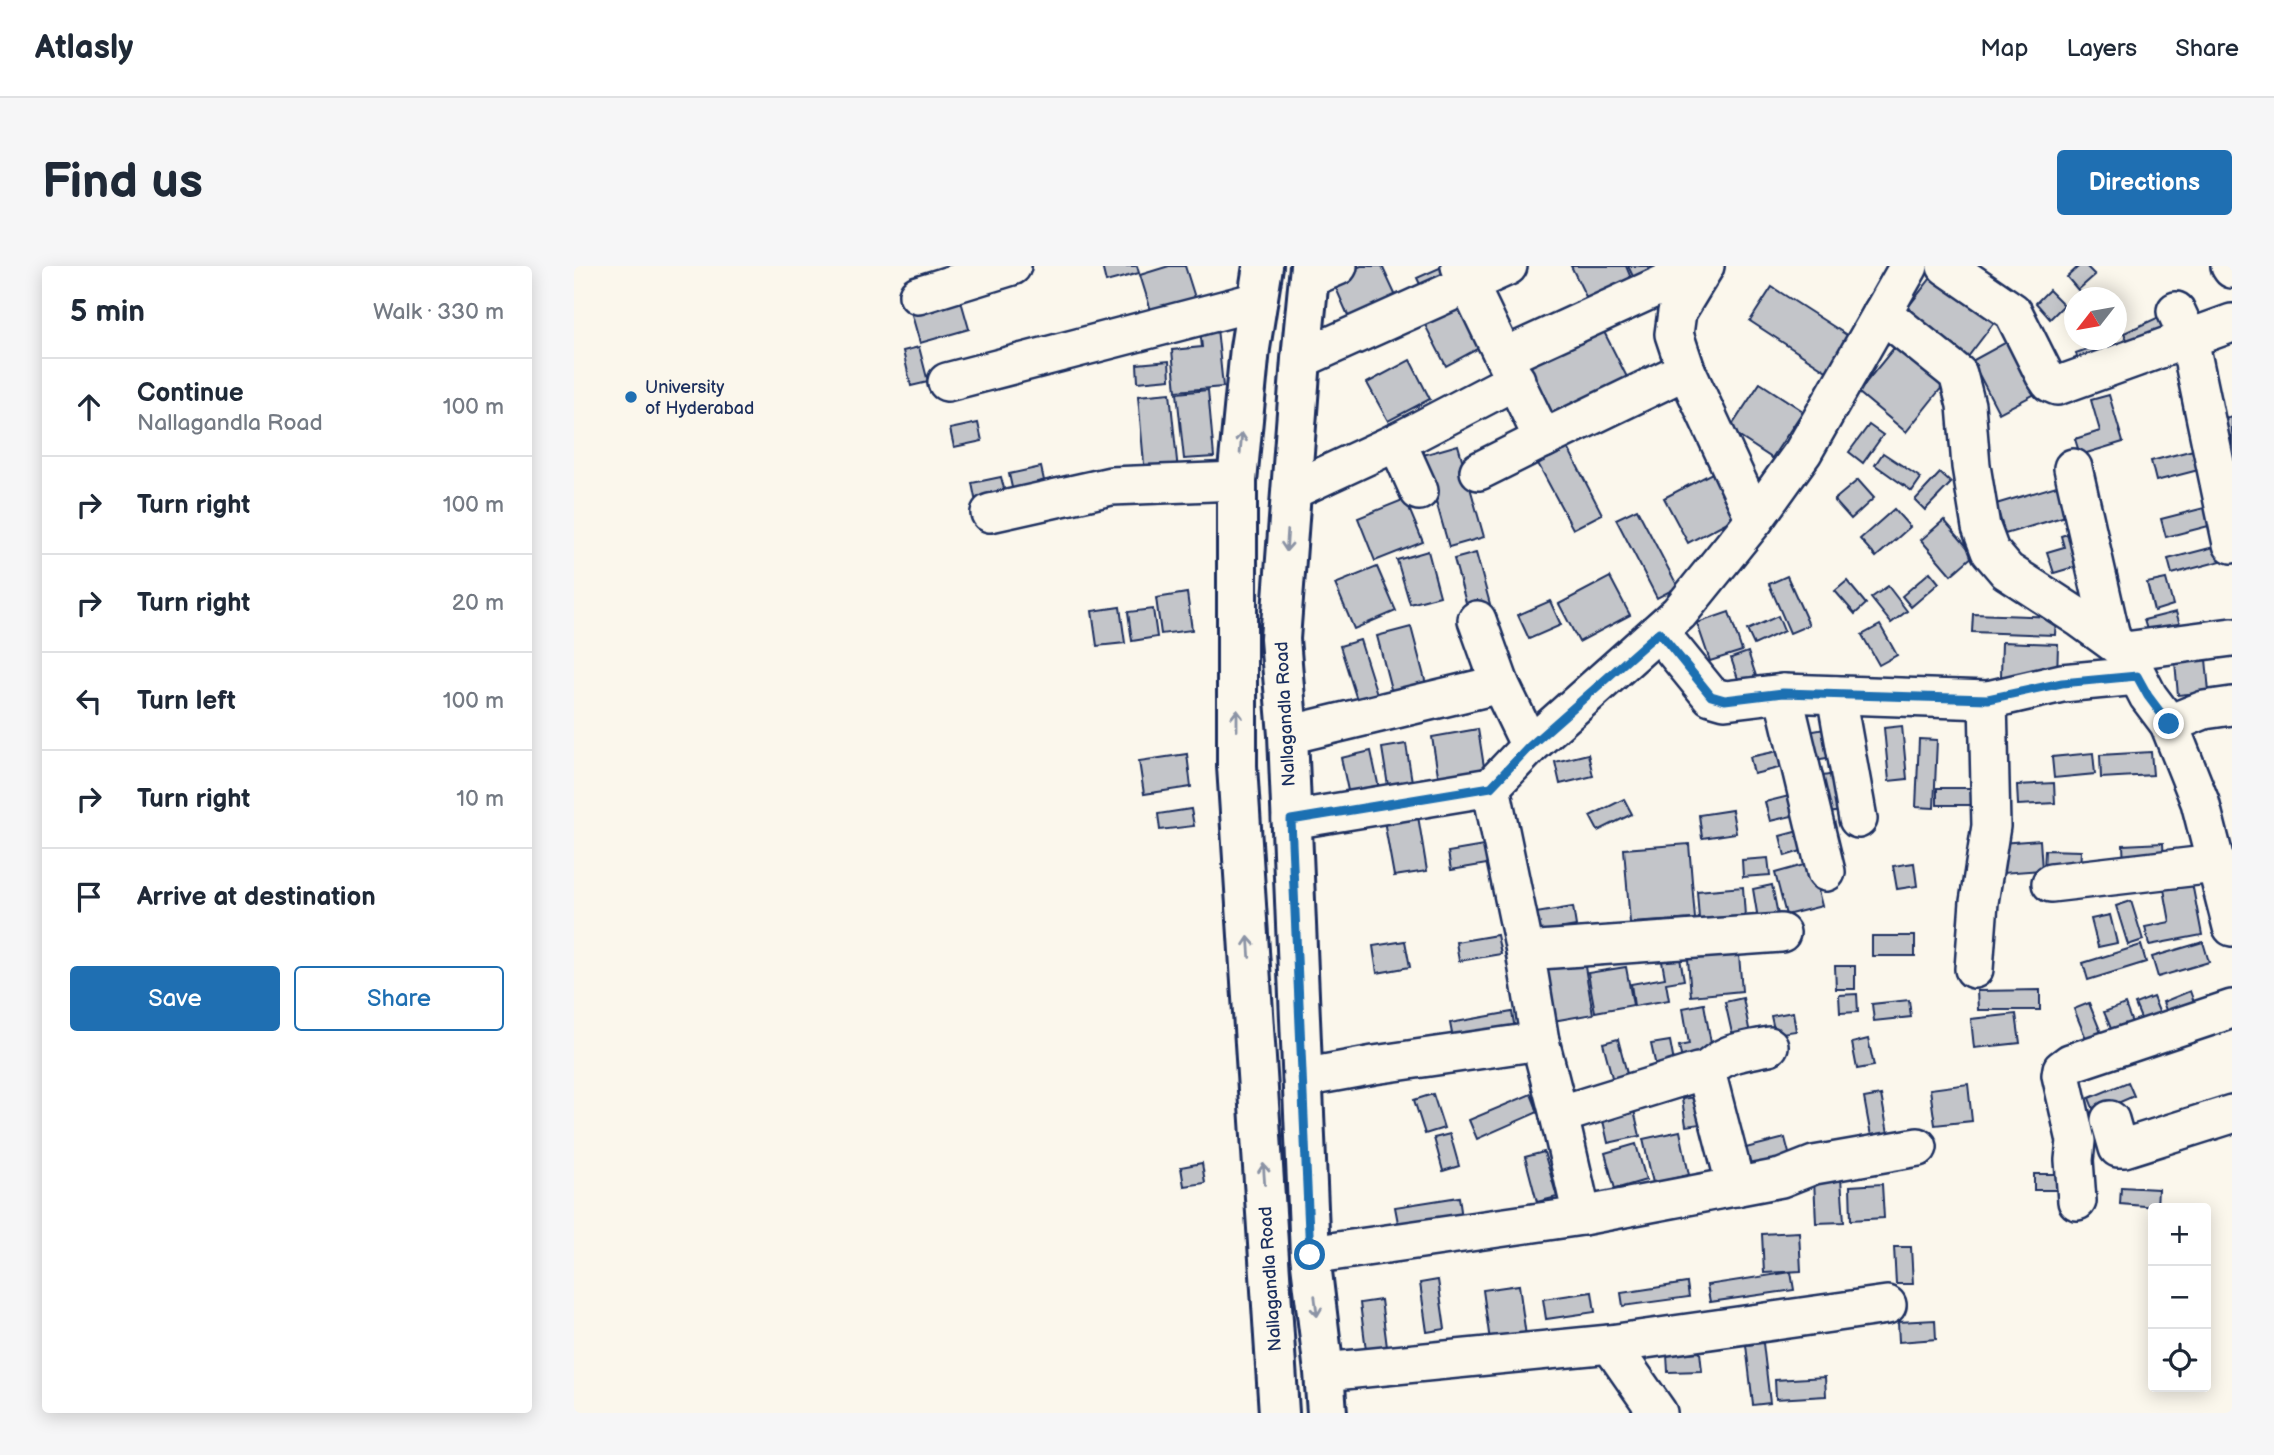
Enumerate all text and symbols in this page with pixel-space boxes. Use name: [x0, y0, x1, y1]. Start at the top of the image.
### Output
text: Atlasly: [35, 28, 133, 68]
text: Map: [1980, 34, 2028, 63]
text: Layers: [2066, 34, 2137, 63]
text: Share: [2175, 34, 2239, 63]
button: Directions: [2057, 150, 2232, 215]
text: Find us: [42, 153, 203, 212]
north arrow: [2064, 287, 2127, 350]
text: 5 min: [70, 294, 145, 330]
text: Walk · 330 m: [373, 298, 504, 326]
place label: University of Hyderabad: [645, 377, 754, 419]
text: Continue: [137, 378, 244, 409]
icon: ahead: [70, 388, 108, 426]
marker: University of Hyderabad: [623, 389, 639, 405]
text: 100 m: [443, 393, 504, 421]
text: Nallagandla Road: [137, 409, 323, 437]
one-way arrow: [1235, 432, 1248, 455]
icon: right: [70, 486, 108, 524]
text: Turn right: [137, 490, 250, 521]
text: 100 m: [443, 491, 504, 519]
one-way arrow: [1280, 529, 1293, 552]
icon: right: [70, 584, 108, 622]
text: Turn right: [137, 588, 250, 619]
text: 20 m: [452, 589, 504, 617]
street label: Nallagandla Road: [1271, 641, 1300, 787]
icon: left: [70, 682, 108, 720]
text: Turn left: [137, 686, 236, 717]
text: 100 m: [443, 687, 504, 715]
one-way arrow: [1230, 708, 1244, 731]
route end: [2153, 708, 2184, 739]
icon: right: [70, 780, 108, 818]
text: Turn right: [137, 784, 250, 815]
text: 10 m: [456, 785, 504, 813]
icon: arrive: [70, 878, 108, 916]
text: Arrive at destination: [137, 882, 376, 913]
one-way arrow: [1242, 936, 1255, 958]
button: Save: [70, 966, 280, 1031]
button: Share: [294, 966, 504, 1031]
one-way arrow: [1257, 1163, 1270, 1186]
map controls: [2148, 1203, 2211, 1392]
button: +: [2148, 1203, 2211, 1266]
street label: Nallagandla Road: [1255, 1206, 1286, 1352]
route start: [1294, 1239, 1325, 1270]
button: −: [2148, 1266, 2211, 1329]
one-way arrow: [1309, 1294, 1322, 1317]
button: locate: [2148, 1329, 2211, 1392]

